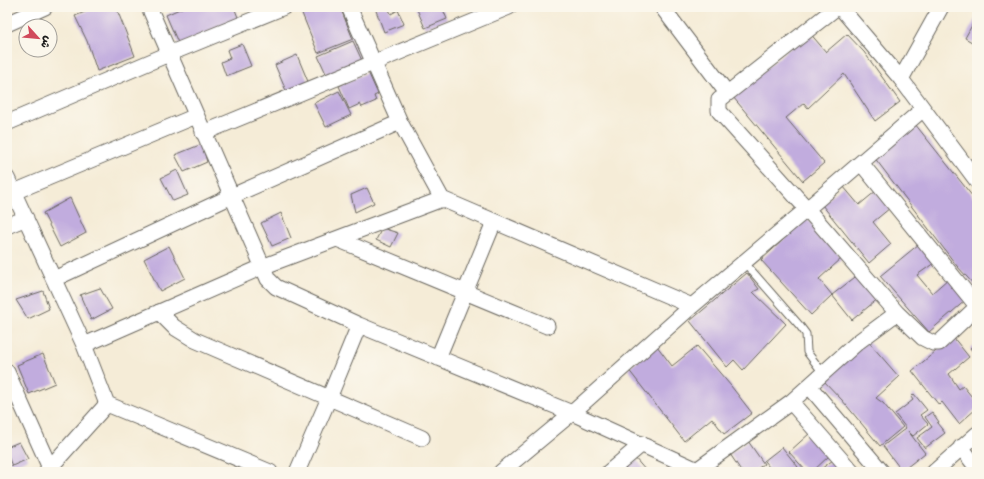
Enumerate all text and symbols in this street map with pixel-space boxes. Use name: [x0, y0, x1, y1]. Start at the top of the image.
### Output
north arrow: [18, 18, 58, 58]
text: ش: [35, 33, 55, 51]

